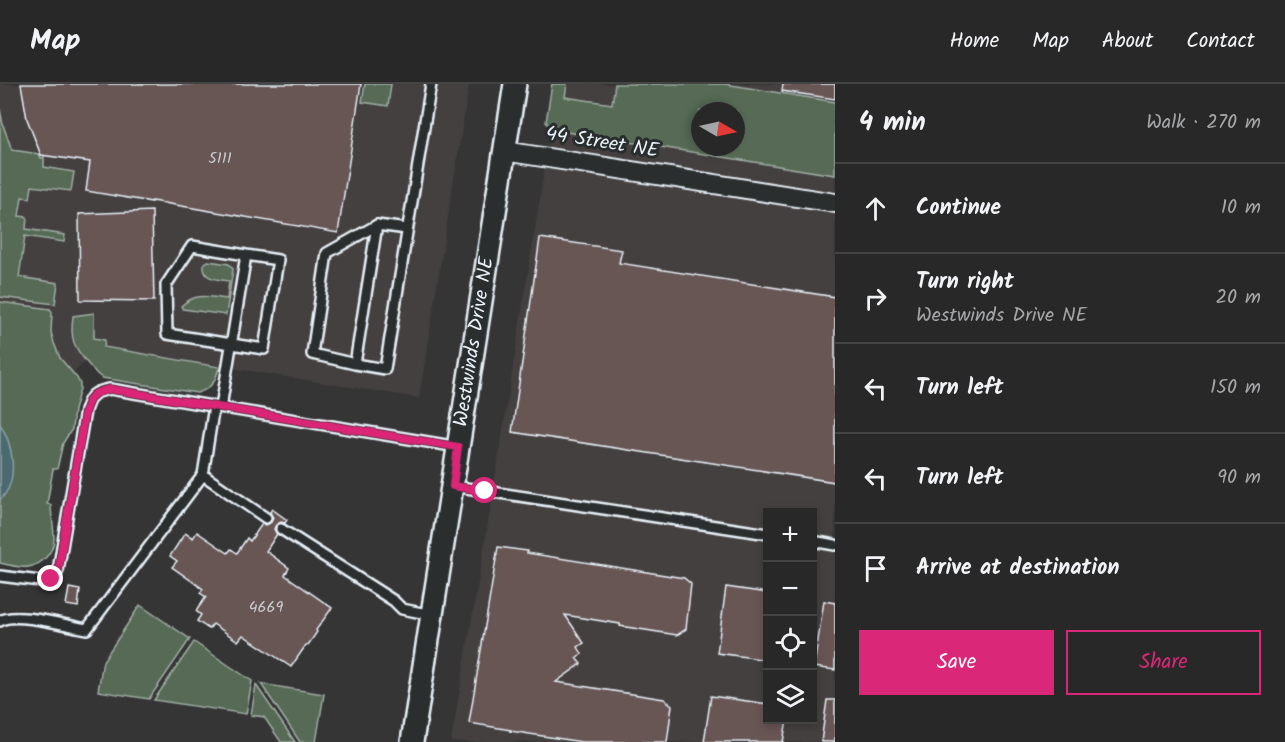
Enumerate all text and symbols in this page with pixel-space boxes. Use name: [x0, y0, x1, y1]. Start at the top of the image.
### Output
text: Map: [30, 19, 81, 64]
text: Home: [950, 25, 999, 58]
text: Map: [1032, 25, 1069, 58]
text: About: [1102, 25, 1153, 58]
text: Contact: [1186, 25, 1255, 58]
north arrow: [691, 102, 745, 156]
text: 4 min: [859, 102, 926, 144]
text: Walk · 270 m: [1146, 107, 1261, 139]
street label: 44 Street NE: [543, 118, 662, 168]
house number: 5111: [208, 146, 232, 171]
text: Continue: [916, 191, 1001, 226]
icon: ahead: [859, 192, 892, 225]
text: 10 m: [1221, 192, 1261, 224]
street label: Westwinds Drive NE: [446, 253, 504, 429]
text: Turn right: [916, 265, 1014, 300]
icon: right: [859, 282, 892, 315]
text: 20 m: [1215, 282, 1261, 314]
text: Westwinds Drive NE: [916, 300, 1087, 332]
text: Turn left: [916, 371, 1003, 406]
icon: left: [859, 372, 892, 405]
text: 150 m: [1210, 372, 1261, 404]
text: Turn left: [916, 461, 1003, 496]
icon: left: [859, 462, 892, 495]
text: 90 m: [1217, 462, 1261, 494]
route start: [471, 477, 497, 503]
map controls: [763, 508, 817, 724]
button: +: [763, 508, 817, 562]
text: Arrive at destination: [916, 551, 1119, 586]
icon: arrive: [859, 552, 892, 585]
button: −: [763, 562, 817, 616]
route end: [37, 565, 63, 591]
house number: 4669: [249, 595, 283, 620]
button: locate: [763, 616, 817, 670]
button: Save: [859, 630, 1054, 695]
button: Share: [1066, 630, 1261, 695]
button: layers: [763, 670, 817, 724]

